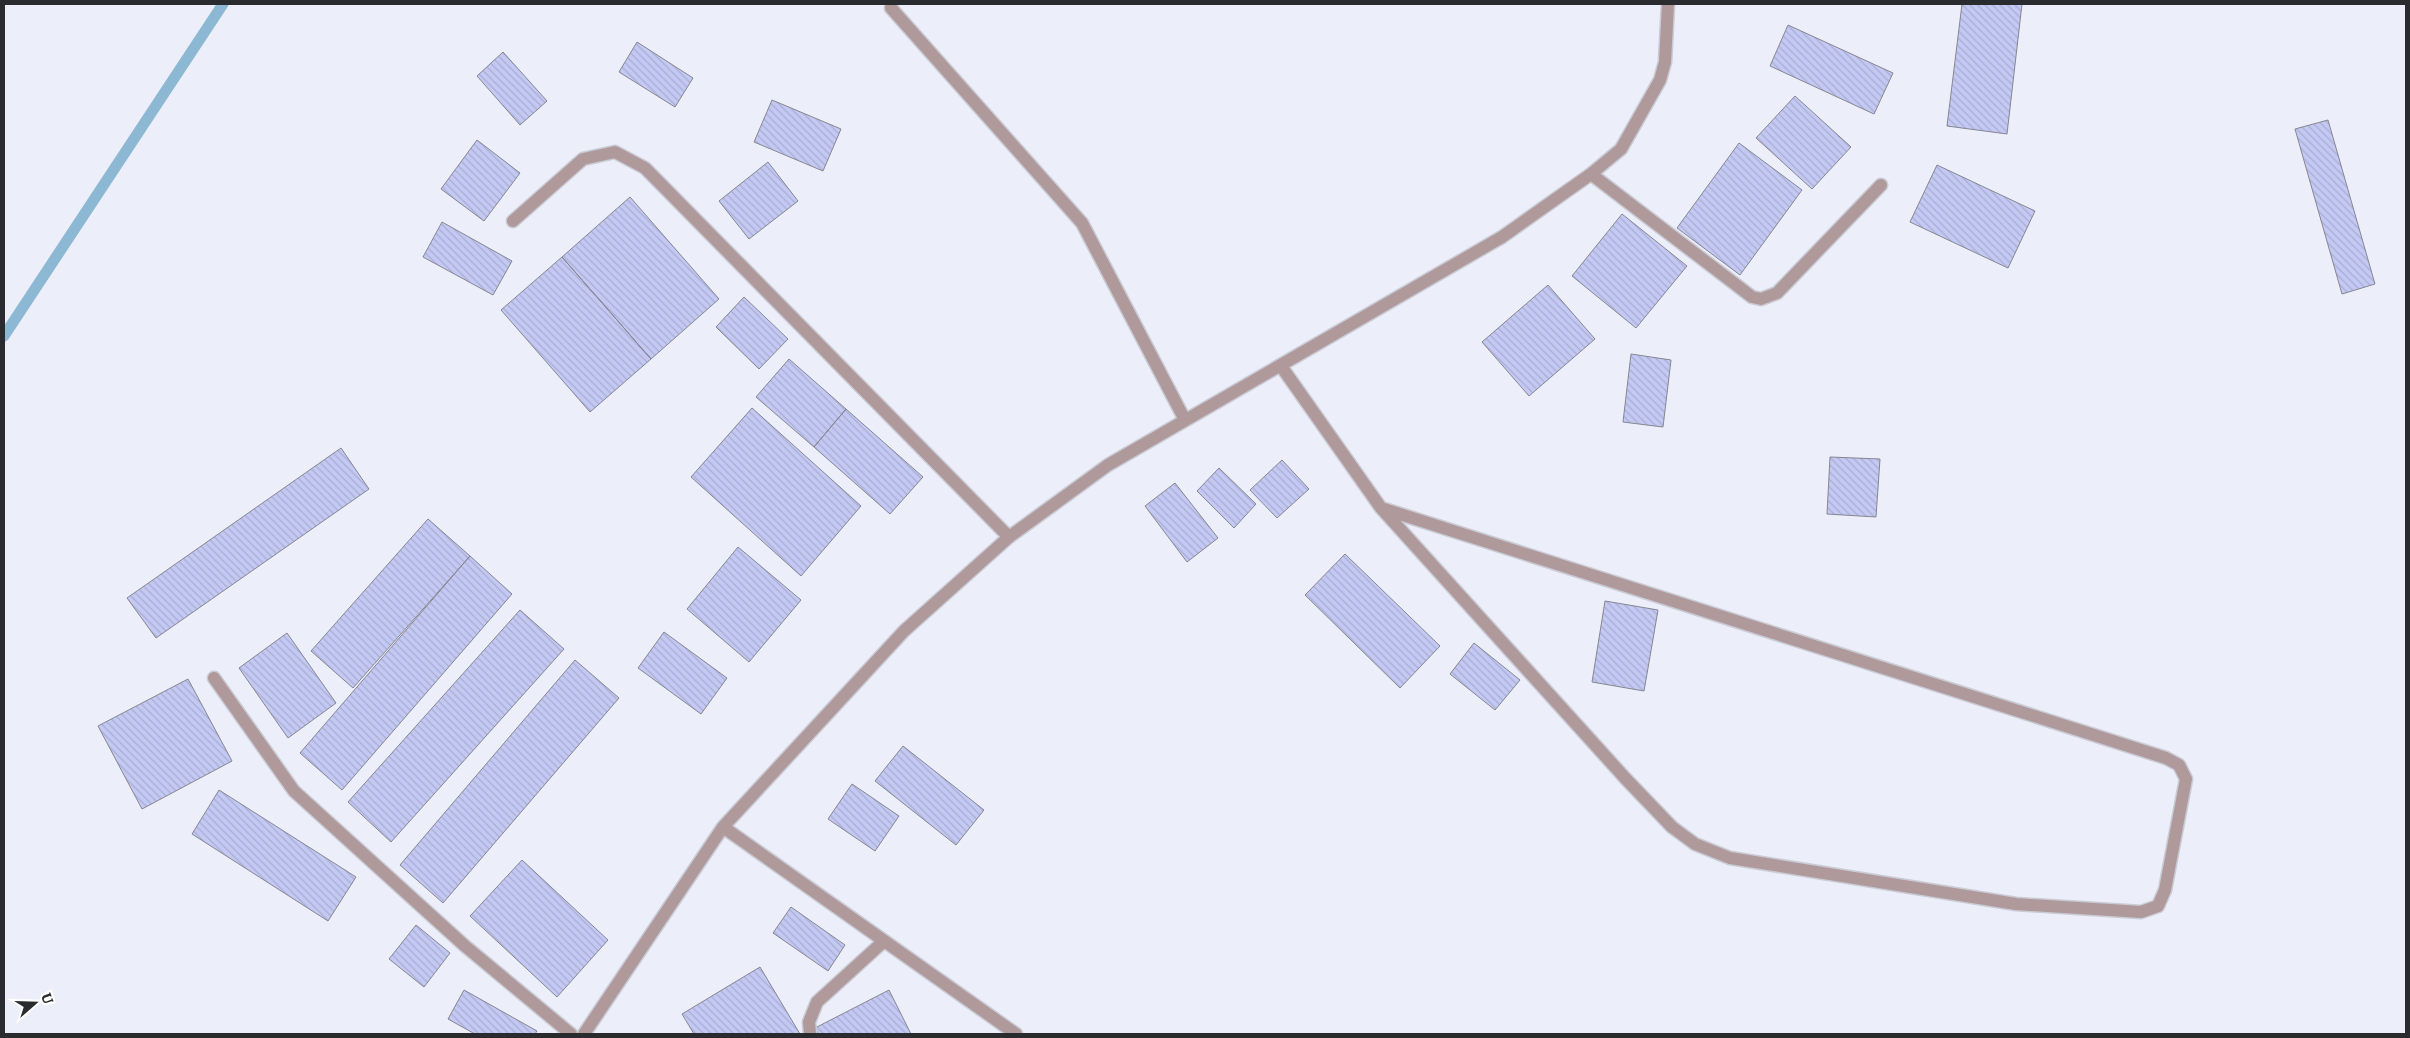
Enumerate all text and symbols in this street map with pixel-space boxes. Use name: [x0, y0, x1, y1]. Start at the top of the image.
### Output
north arrow: [10, 978, 60, 1028]
text: U: [37, 990, 59, 1007]

